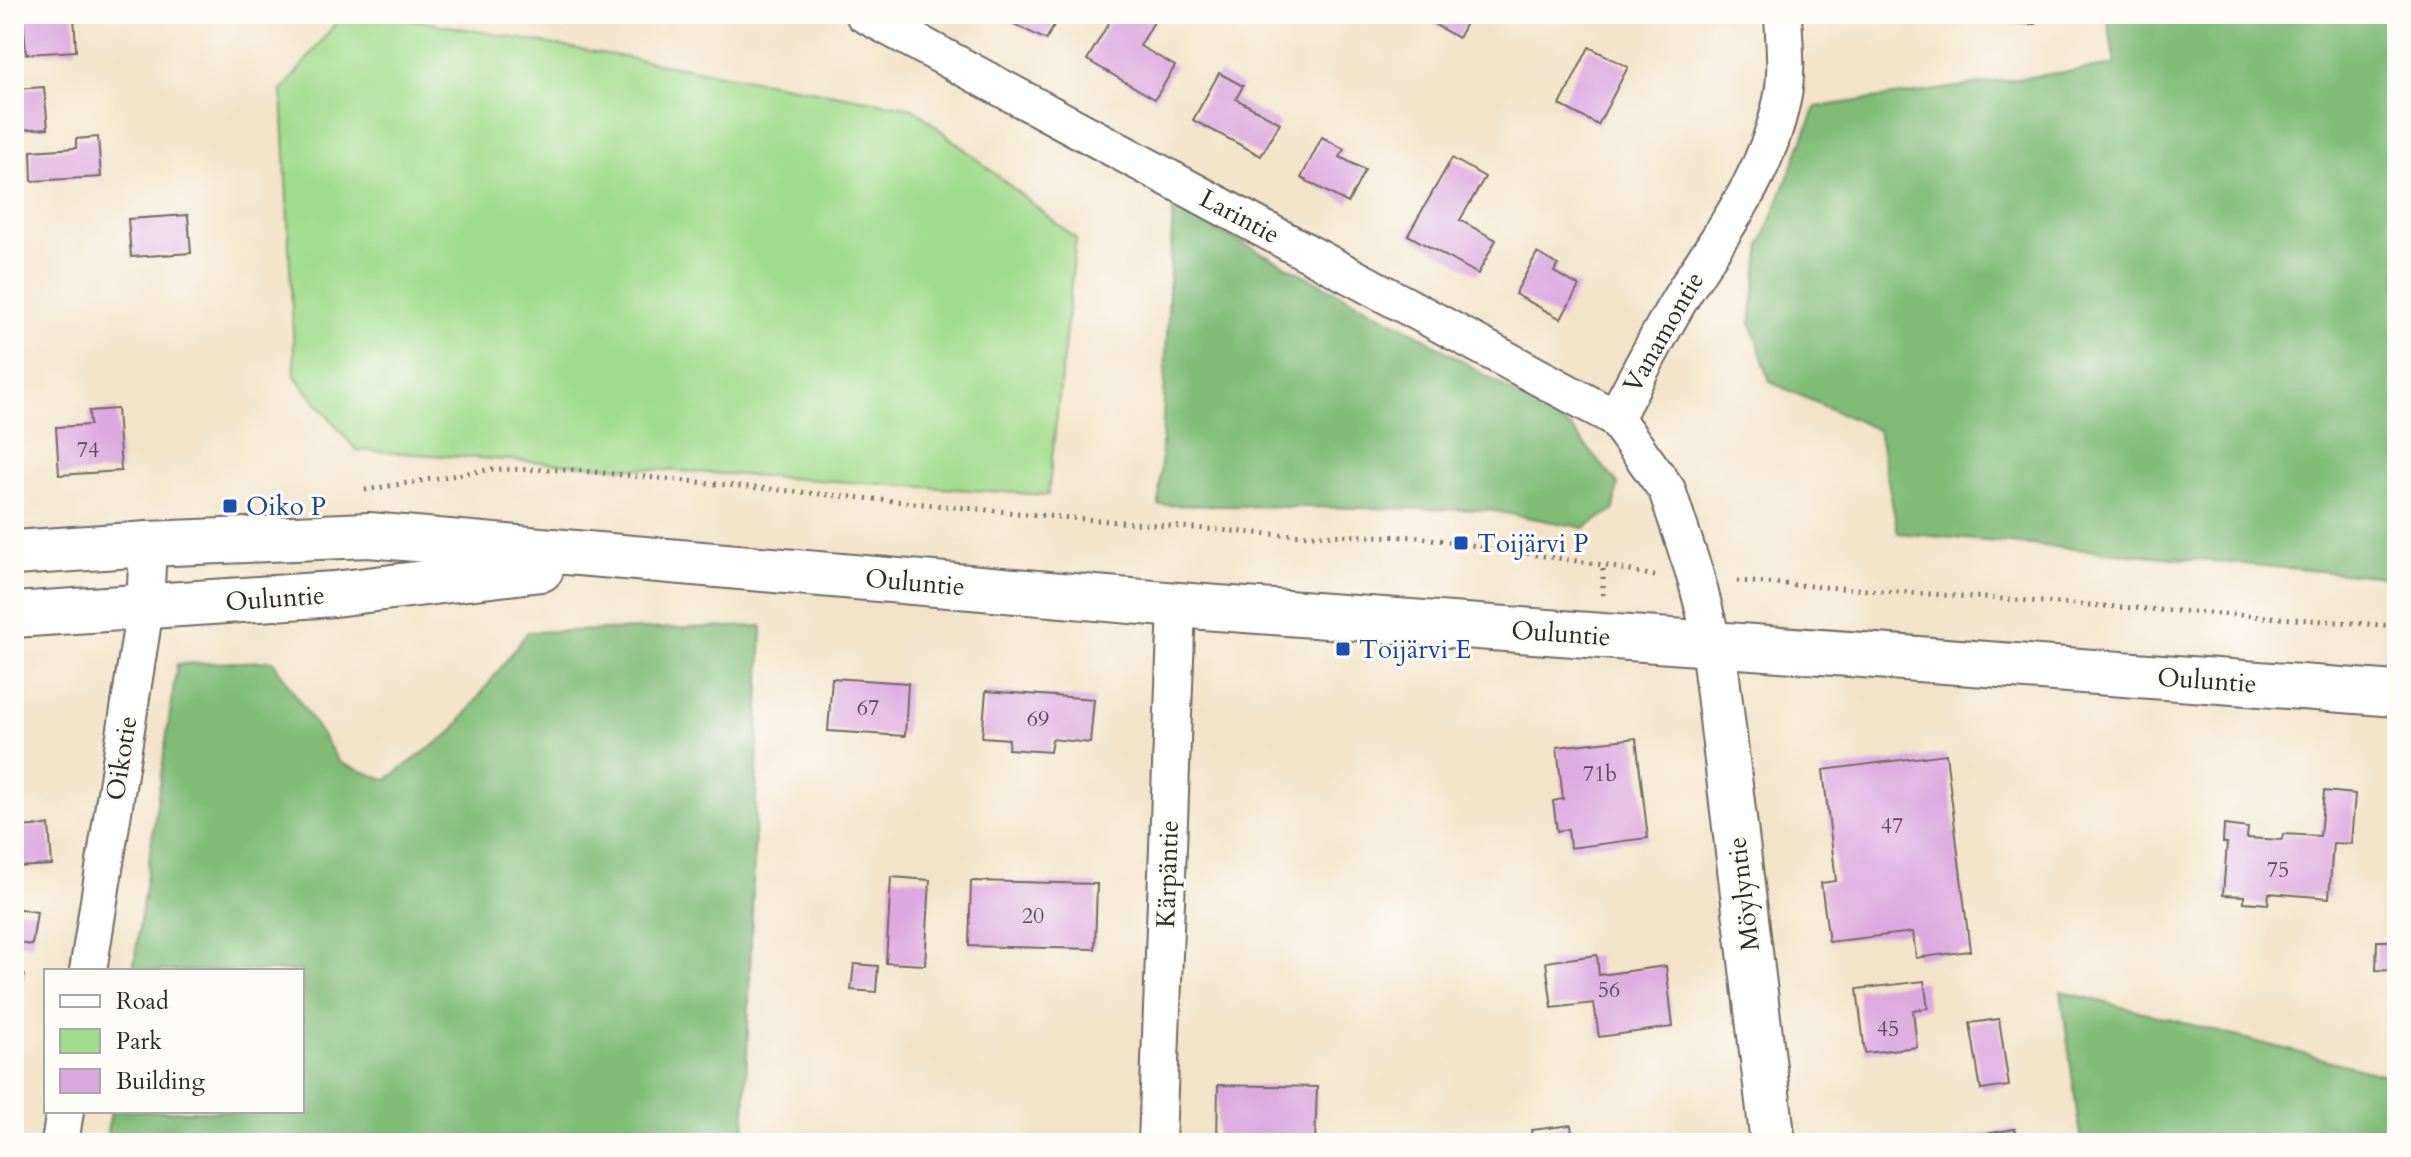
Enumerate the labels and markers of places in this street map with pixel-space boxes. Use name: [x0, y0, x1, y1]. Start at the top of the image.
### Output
place label: Oiko P: [246, 489, 326, 524]
marker: Oiko P: [221, 497, 239, 515]
place label: Toijärvi P: [1477, 526, 1589, 561]
marker: Toijärvi P: [1452, 534, 1470, 552]
place label: Toijärvi E: [1359, 632, 1471, 667]
marker: Toijärvi E: [1334, 640, 1352, 658]

